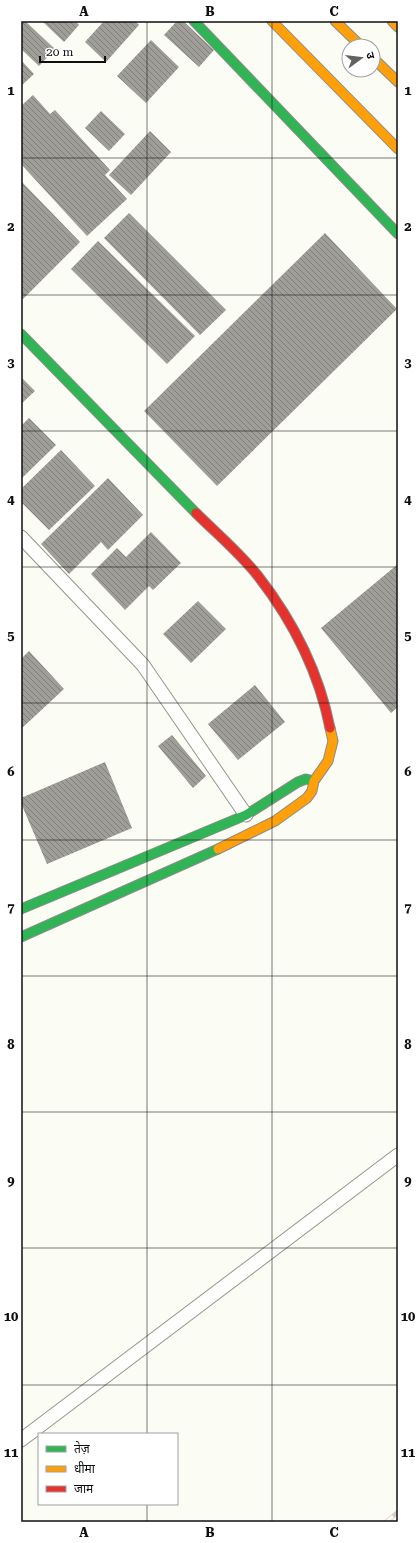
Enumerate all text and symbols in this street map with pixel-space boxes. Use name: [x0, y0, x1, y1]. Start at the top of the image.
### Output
text: A: [79, 4, 89, 19]
text: B: [205, 4, 215, 19]
text: C: [329, 4, 339, 19]
scale bar: [40, 38, 105, 64]
north arrow: [341, 38, 381, 78]
text: 20 m: [46, 45, 73, 59]
text: उ: [363, 51, 377, 61]
text: 1: [7, 83, 15, 98]
text: 1: [404, 83, 412, 98]
text: 2: [7, 219, 15, 234]
text: 2: [404, 219, 412, 234]
text: 3: [7, 355, 15, 370]
text: 3: [404, 355, 412, 370]
text: 4: [7, 492, 15, 507]
text: 4: [404, 492, 412, 507]
text: 5: [7, 628, 15, 643]
text: 5: [404, 628, 412, 643]
text: 6: [7, 764, 15, 779]
text: 6: [404, 764, 412, 779]
text: 7: [7, 900, 15, 915]
text: 7: [404, 900, 412, 915]
text: 8: [7, 1037, 15, 1052]
text: 8: [404, 1037, 412, 1052]
text: 9: [7, 1173, 15, 1188]
text: 9: [404, 1173, 412, 1188]
text: 10: [4, 1309, 18, 1324]
text: 10: [401, 1309, 415, 1324]
legend: [38, 1433, 178, 1505]
text: तेज़: [74, 1441, 91, 1456]
text: 11: [4, 1445, 18, 1460]
text: 11: [401, 1445, 415, 1460]
text: धीमा: [74, 1461, 96, 1476]
text: जाम: [74, 1482, 94, 1496]
text: A: [79, 1525, 89, 1540]
text: B: [205, 1525, 215, 1540]
text: C: [329, 1525, 339, 1540]

